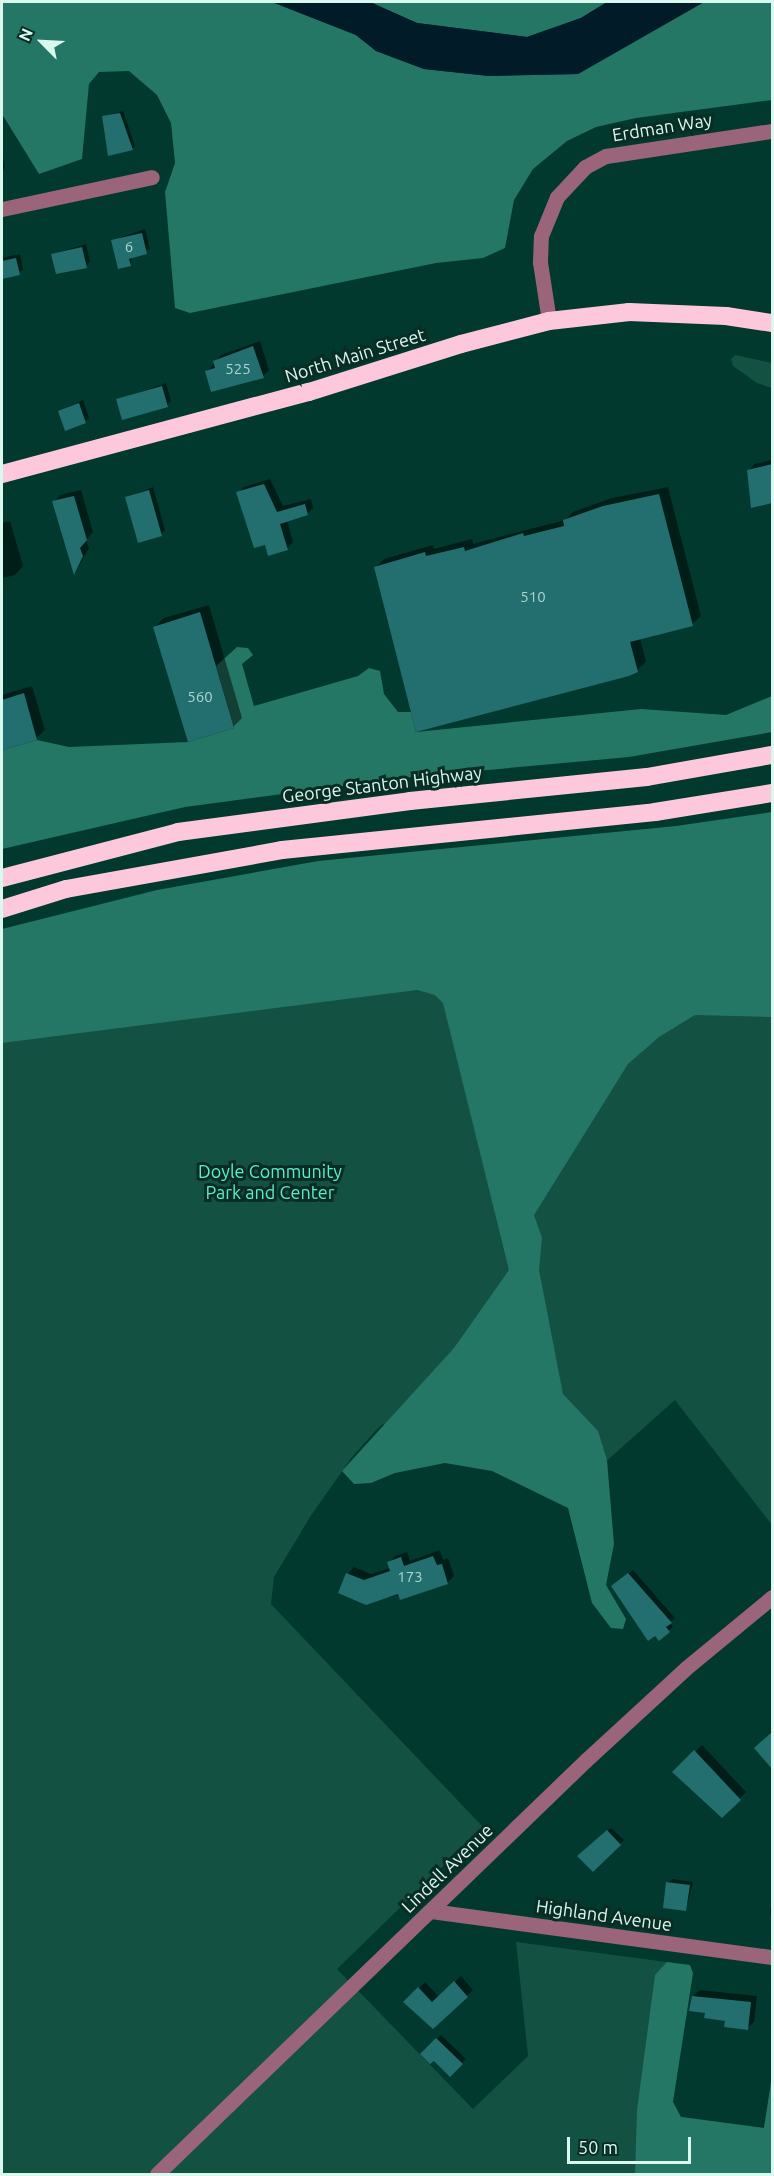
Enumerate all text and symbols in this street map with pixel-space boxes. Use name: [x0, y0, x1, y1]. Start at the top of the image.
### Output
north arrow: [12, 12, 72, 72]
text: N: [15, 26, 36, 44]
street label: Erdman Way: [611, 108, 713, 146]
house number: 6: [125, 238, 133, 256]
street label: North Main Street: [282, 323, 428, 387]
house number: 525: [225, 360, 251, 378]
house number: 510: [520, 588, 546, 606]
house number: 560: [187, 688, 213, 706]
street label: George Stanton Highway: [281, 761, 483, 807]
park label: Doyle Community Park and Center: [198, 1161, 342, 1204]
house number: 173: [397, 1568, 423, 1586]
street label: Lindell Avenue: [397, 1819, 497, 1917]
street label: Highland Avenue: [535, 1895, 673, 1935]
scale bar: [570, 2125, 694, 2163]
text: 50 m: [578, 2137, 618, 2157]

